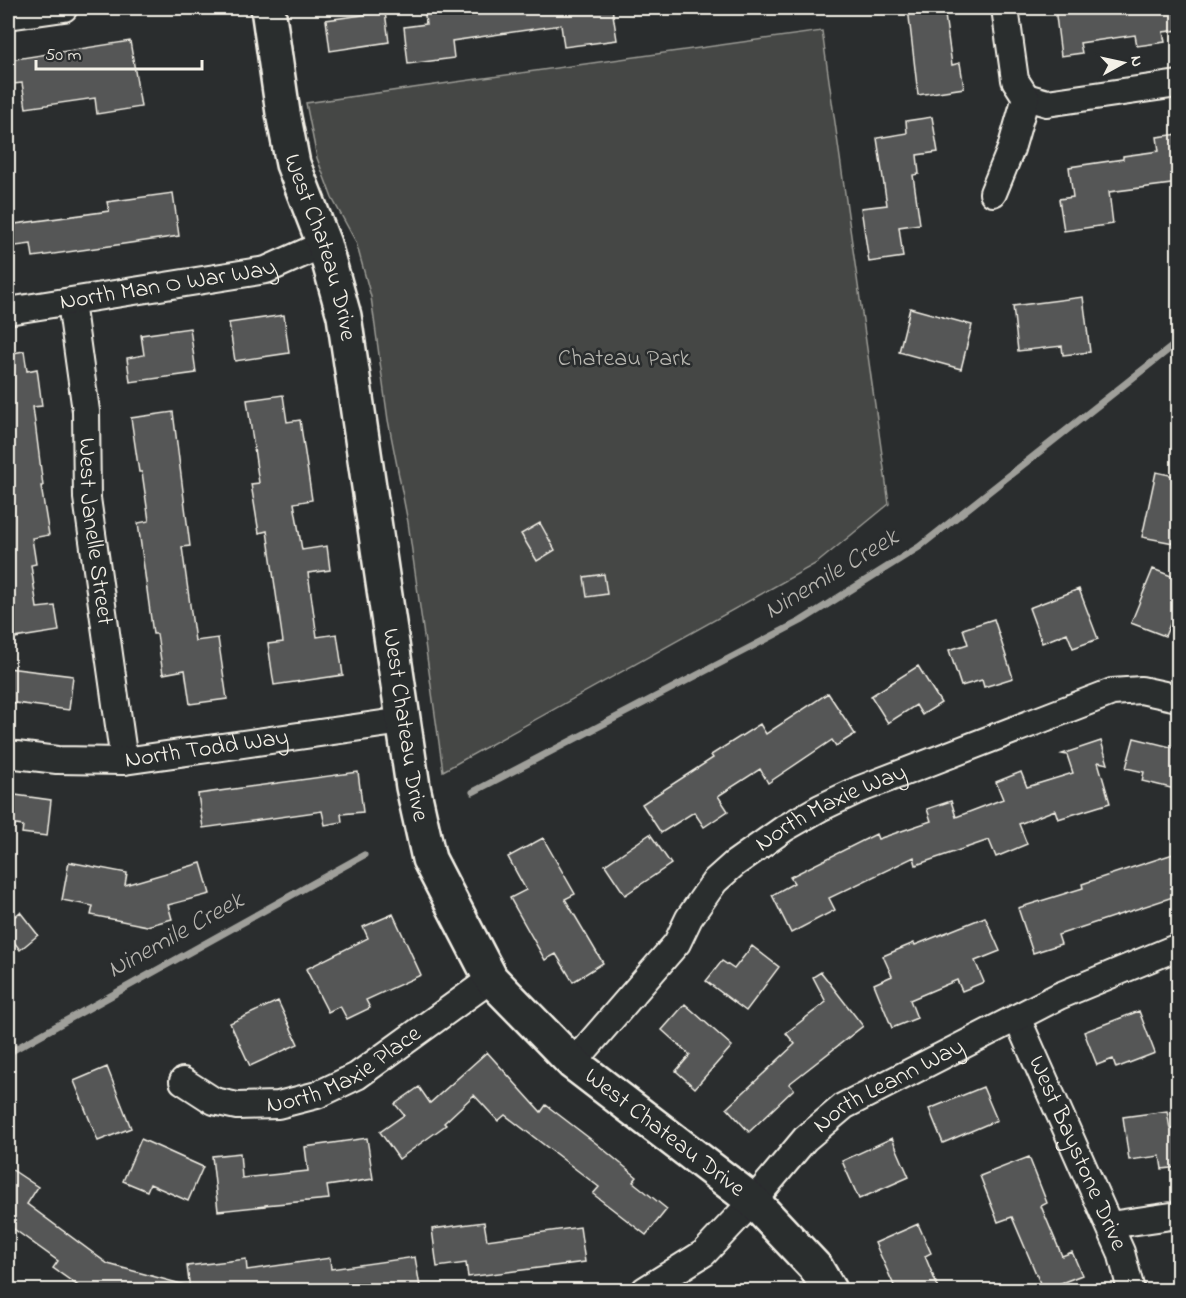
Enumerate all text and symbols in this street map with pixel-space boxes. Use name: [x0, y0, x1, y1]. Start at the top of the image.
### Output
scale bar: [36, 33, 202, 71]
north arrow: [1093, 33, 1153, 93]
text: 50 m: [45, 43, 82, 69]
text: N: [1123, 54, 1149, 68]
street label: West Chateau Drive: [274, 151, 365, 343]
street label: North Man O War Way: [57, 250, 283, 320]
park label: Chateau Park: [558, 342, 691, 377]
street label: West Janelle Street: [69, 438, 122, 627]
water label: Ninemile Creek: [757, 519, 908, 630]
street label: West Chateau Drive: [372, 626, 438, 825]
street label: North Todd Way: [123, 720, 291, 778]
street label: North Maxie Way: [748, 755, 912, 861]
water label: Ninemile Creek: [101, 882, 253, 989]
street label: North Maxie Place: [266, 1017, 429, 1123]
street label: North Leann Way: [806, 1030, 971, 1142]
street label: West Baystone Drive: [1019, 1050, 1136, 1256]
street label: West Chateau Drive: [576, 1060, 753, 1206]

